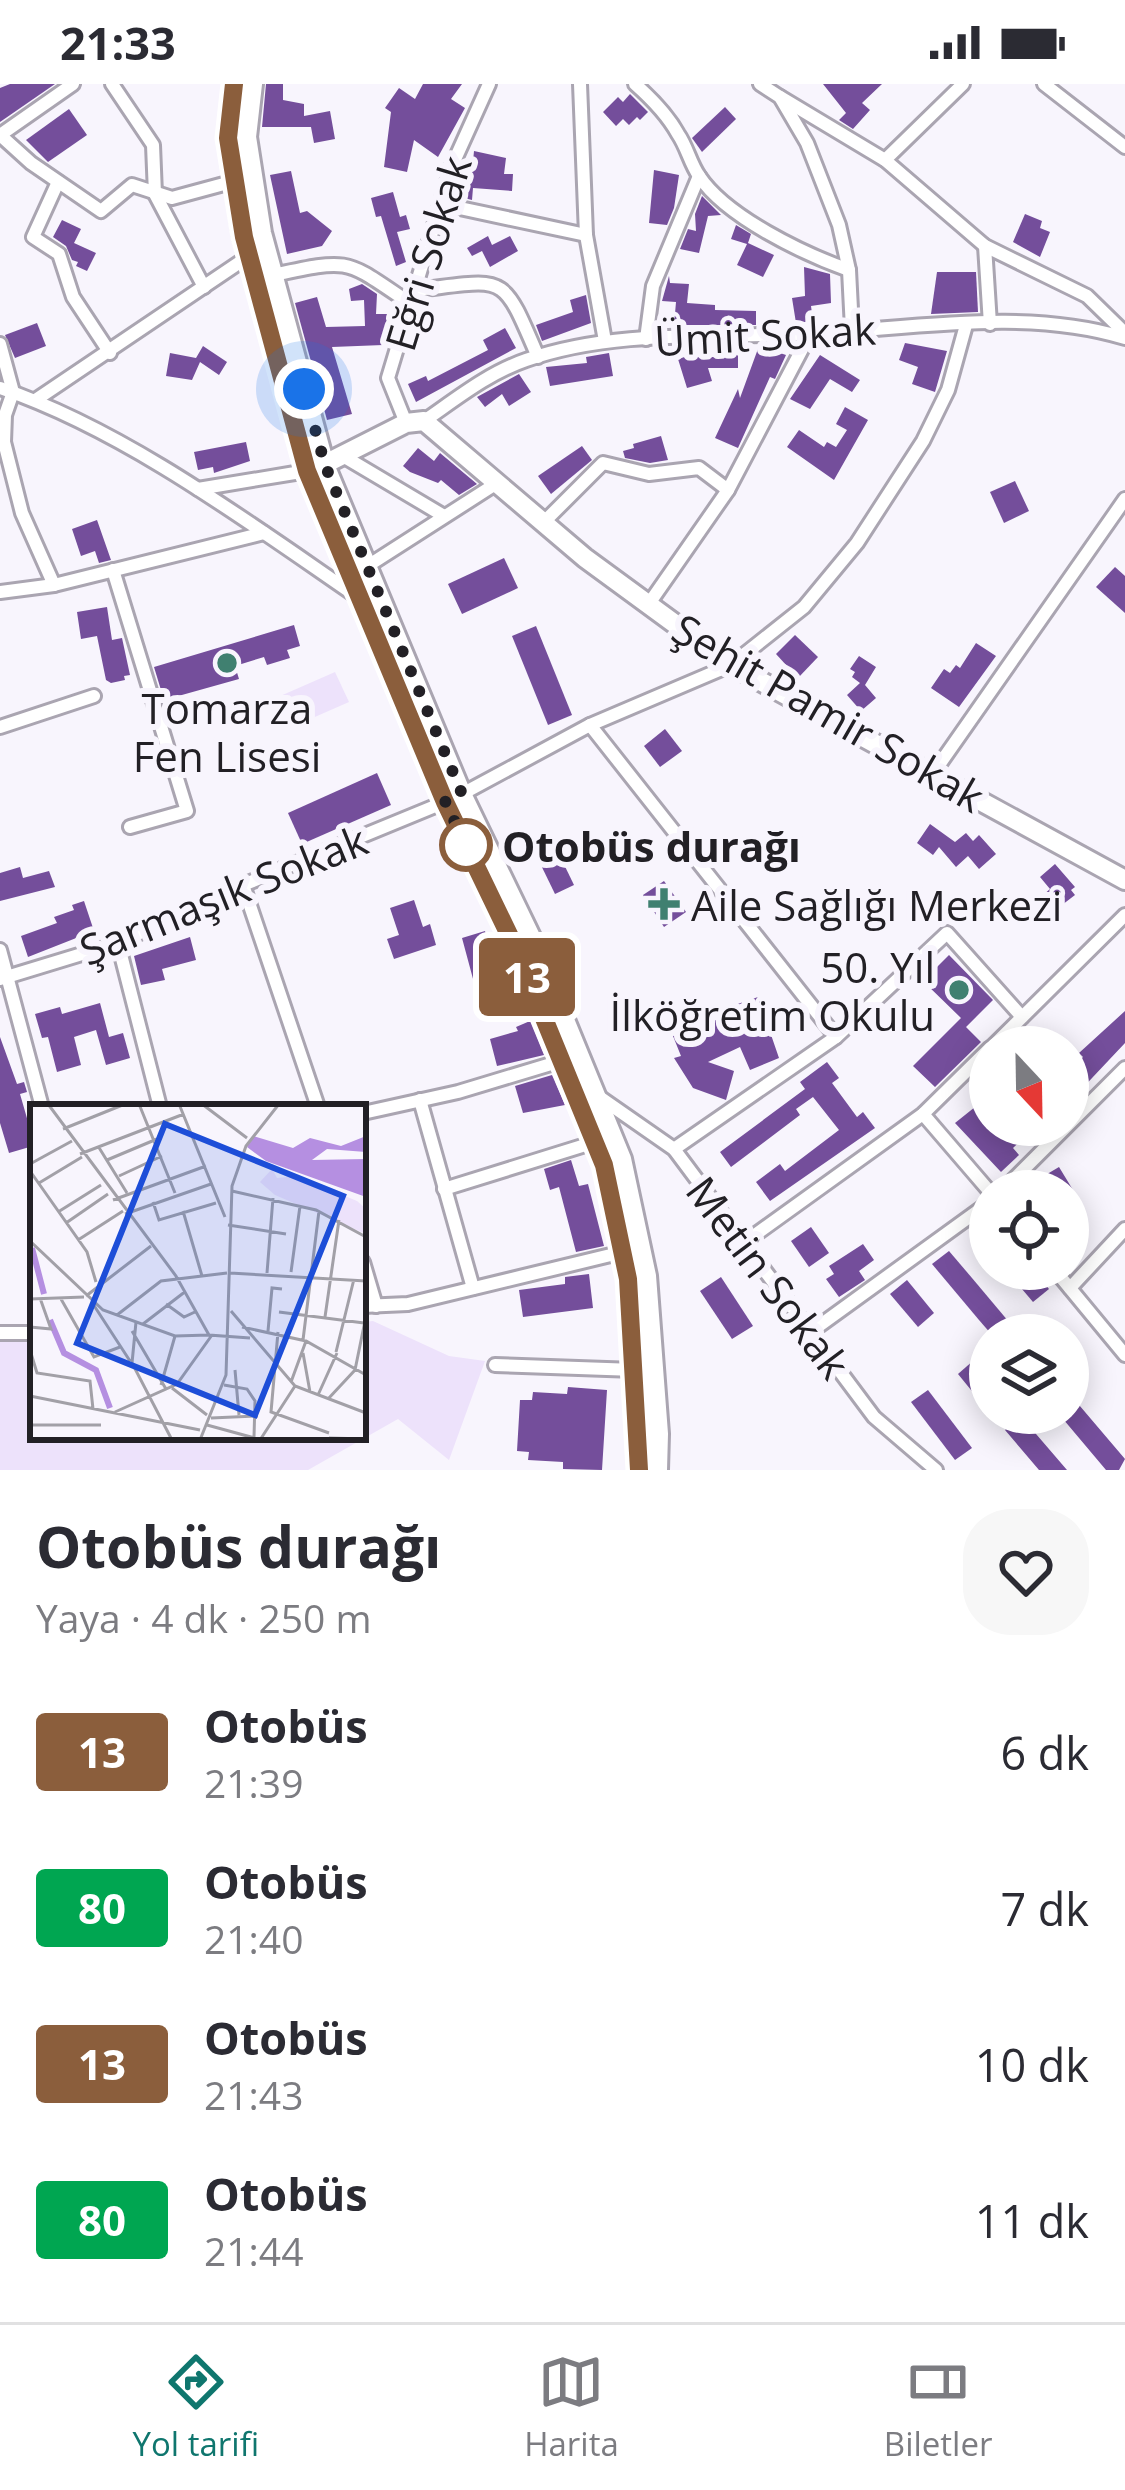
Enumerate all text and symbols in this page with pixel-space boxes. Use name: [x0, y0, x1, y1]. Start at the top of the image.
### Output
text: 21:33: [60, 12, 176, 73]
street label: Eğri Sokak: [370, 149, 484, 357]
street label: Ümit Sokak: [653, 300, 877, 368]
your location: [274, 359, 334, 419]
street label: Şehit Pamir Sokak: [663, 600, 995, 824]
marker: Tomarza Fen Lisesi: [214, 650, 240, 676]
place label: Tomarza Fen Lisesi: [133, 679, 321, 784]
street label: Şarmaşık Sokak: [71, 810, 375, 978]
place label: Otobüs durağı: [502, 817, 801, 874]
marker: Otobüs durağı: [441, 820, 491, 870]
place label: Aile Sağlığı Merkezi: [691, 876, 1062, 933]
marker: Aile Sağlığı Merkezi: [648, 888, 680, 920]
line badge: 13: [473, 938, 581, 1016]
place label: 50. Yıl İlköğretim Okulu: [610, 938, 935, 1043]
text: 13: [503, 948, 551, 1005]
marker: 50. Yıl İlköğretim Okulu: [946, 977, 972, 1003]
north arrow: [969, 1026, 1089, 1146]
map controls: [969, 1026, 1089, 1434]
inset map: [30, 1104, 366, 1440]
street label: Metin Sokak: [674, 1164, 864, 1390]
button: locate: [969, 1170, 1089, 1290]
button: layers: [969, 1314, 1089, 1434]
text: Otobüs durağı: [36, 1507, 442, 1585]
button: heart: [963, 1509, 1089, 1635]
text: Yaya · 4 dk · 250 m: [36, 1591, 372, 1644]
text: Otobüs: [204, 1695, 368, 1756]
text: 6 dk: [1000, 1722, 1089, 1783]
text: 13: [78, 1723, 126, 1780]
text: 21:39: [204, 1756, 303, 1809]
text: Otobüs: [204, 1851, 368, 1912]
text: 7 dk: [1000, 1878, 1089, 1939]
text: 80: [78, 1879, 126, 1936]
text: 21:40: [204, 1912, 303, 1965]
text: Otobüs: [204, 2007, 368, 2068]
text: 10 dk: [975, 2034, 1089, 2095]
text: 13: [78, 2035, 126, 2092]
text: 21:43: [204, 2068, 303, 2121]
text: Otobüs: [204, 2163, 368, 2224]
text: 11 dk: [975, 2190, 1089, 2251]
text: 80: [78, 2191, 126, 2248]
text: 21:44: [204, 2224, 303, 2277]
tab: Yol tarifi: [133, 2349, 259, 2466]
tab: Harita: [524, 2349, 619, 2466]
tab: Biletler: [884, 2349, 992, 2466]

